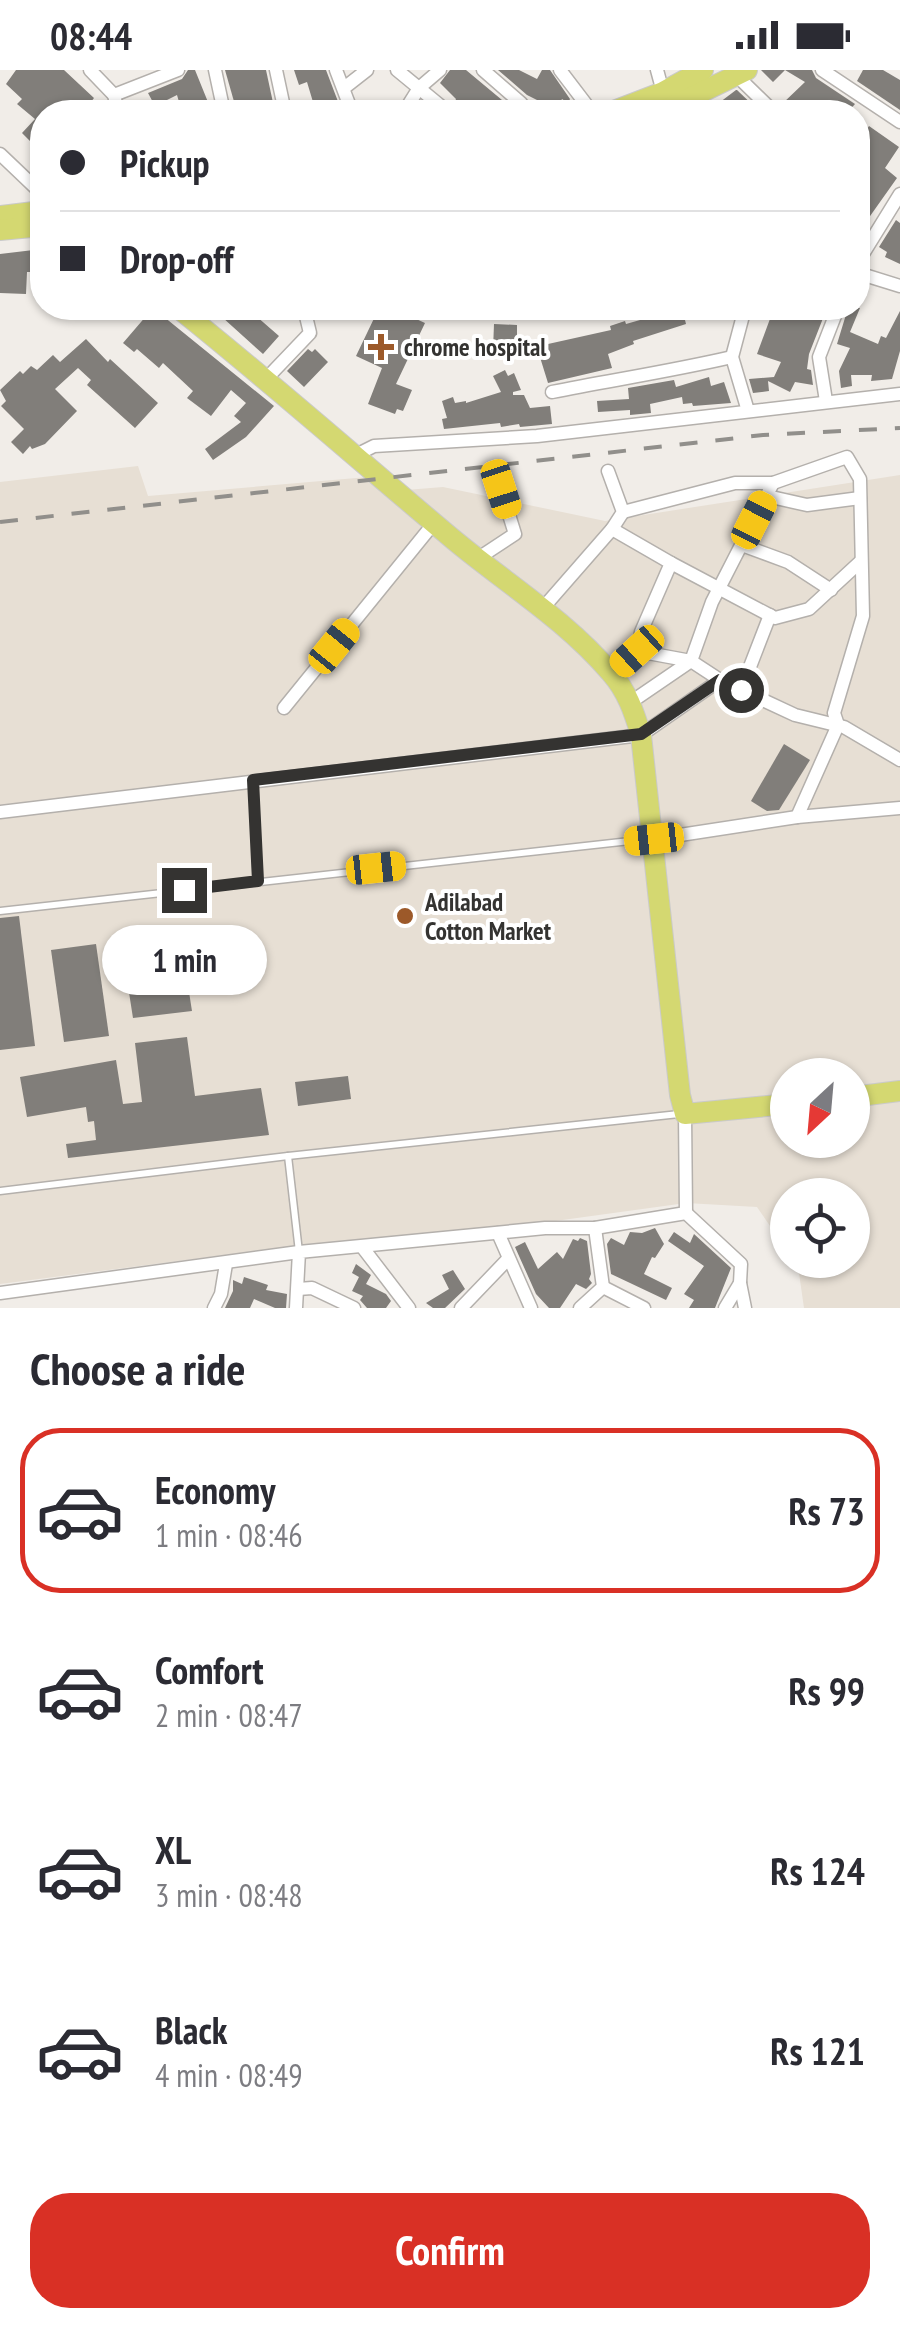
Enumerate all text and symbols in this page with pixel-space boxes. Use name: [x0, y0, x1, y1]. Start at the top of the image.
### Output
text: 08:44: [50, 11, 132, 60]
text: Pickup: [120, 138, 210, 187]
text: Drop-off: [120, 234, 234, 283]
place label: chrome hospital: [404, 331, 547, 363]
marker: chrome hospital: [368, 334, 394, 360]
car: [477, 456, 525, 522]
car: [727, 486, 781, 554]
car: [303, 613, 365, 679]
car: [605, 620, 669, 682]
route start: [719, 668, 764, 713]
car: [623, 821, 685, 857]
car: [345, 850, 407, 886]
route end: [162, 868, 207, 913]
place label: Adilabad Cotton Market: [424, 886, 552, 947]
marker: Adilabad Cotton Market: [394, 905, 416, 927]
callout: 1 min: [101, 925, 266, 995]
text: 1 min: [152, 939, 217, 981]
north arrow: [770, 1058, 870, 1158]
map controls: [770, 1058, 870, 1278]
button: locate: [770, 1178, 870, 1278]
text: Choose a ride: [30, 1339, 245, 1397]
text: Economy: [155, 1465, 275, 1514]
icon: car: [35, 1466, 125, 1556]
text: Rs 73: [788, 1486, 865, 1535]
text: 1 min · 08:46: [155, 1514, 303, 1556]
text: Comfort: [155, 1645, 264, 1694]
icon: car: [35, 1646, 125, 1736]
text: Rs 99: [788, 1666, 865, 1715]
text: 2 min · 08:47: [155, 1694, 303, 1736]
text: XL: [155, 1825, 191, 1874]
icon: car: [35, 1826, 125, 1916]
text: Rs 124: [770, 1846, 865, 1895]
text: 3 min · 08:48: [155, 1874, 303, 1916]
text: Black: [155, 2005, 228, 2054]
icon: car: [35, 2006, 125, 2096]
text: Rs 121: [770, 2026, 865, 2075]
text: 4 min · 08:49: [155, 2054, 303, 2096]
button: Confirm: [30, 2193, 870, 2308]

